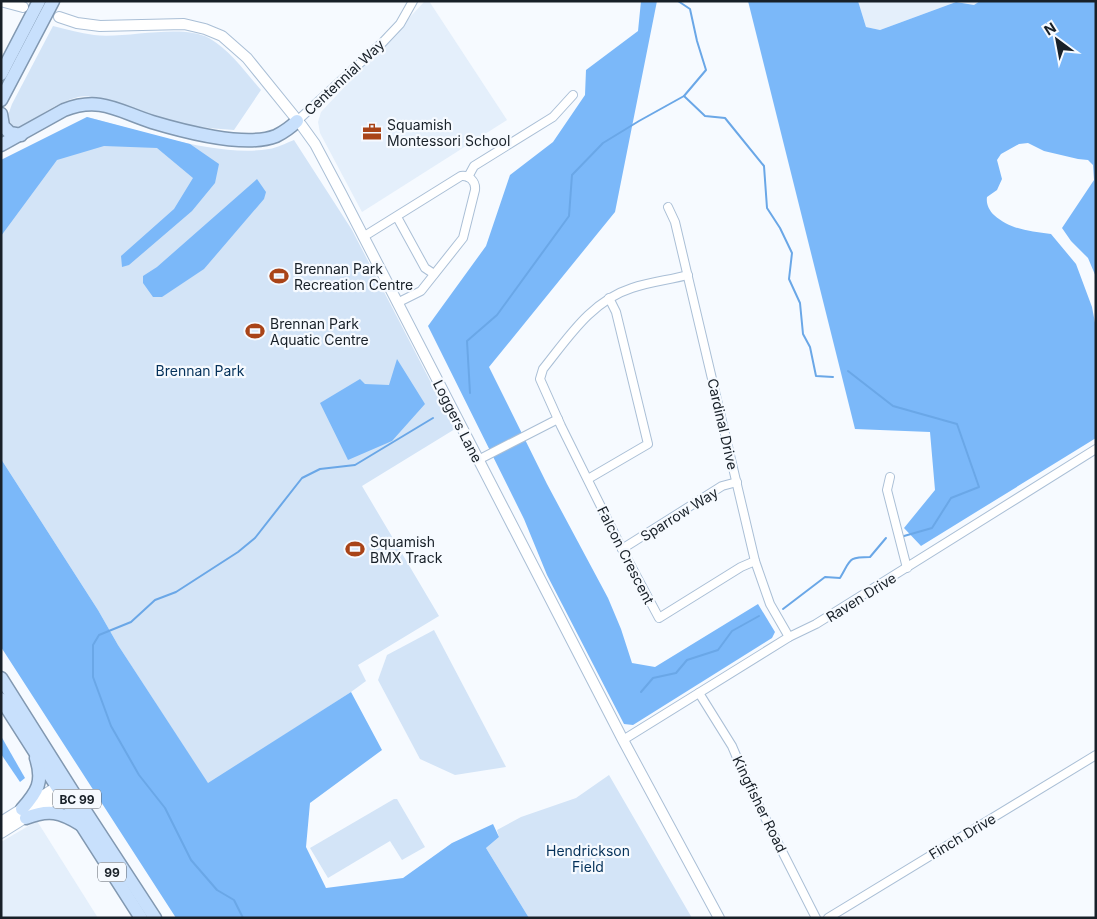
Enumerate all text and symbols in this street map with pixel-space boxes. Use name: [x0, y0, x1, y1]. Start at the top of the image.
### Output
north arrow: [1032, 15, 1082, 65]
text: N: [1041, 19, 1059, 39]
street label: Centennial Way: [301, 36, 388, 118]
place label: Squamish Montessori School: [387, 116, 510, 149]
office icon: Squamish Montessori School: [361, 121, 383, 143]
place label: Brennan Park Recreation Centre: [294, 260, 413, 293]
sports icon: Brennan Park Recreation Centre: [268, 265, 290, 287]
place label: Brennan Park Aquatic Centre: [270, 315, 369, 348]
sports icon: Brennan Park Aquatic Centre: [244, 320, 266, 342]
park label: Brennan Park: [156, 362, 245, 379]
street label: Loggers Lane: [430, 377, 486, 465]
street label: Cardinal Drive: [704, 377, 742, 471]
street label: Sparrow Way: [637, 483, 721, 545]
street label: Falcon Crescent: [594, 503, 658, 607]
place label: Squamish BMX Track: [370, 533, 443, 566]
sports icon: Squamish BMX Track: [344, 538, 366, 560]
street label: Raven Drive: [823, 569, 899, 625]
street label: Kingfisher Road: [729, 753, 791, 855]
road number: BC 99: [53, 790, 101, 809]
street label: Finch Drive: [926, 809, 998, 863]
park label: Hendrickson Field: [546, 842, 630, 875]
road number: 99: [98, 862, 126, 882]

